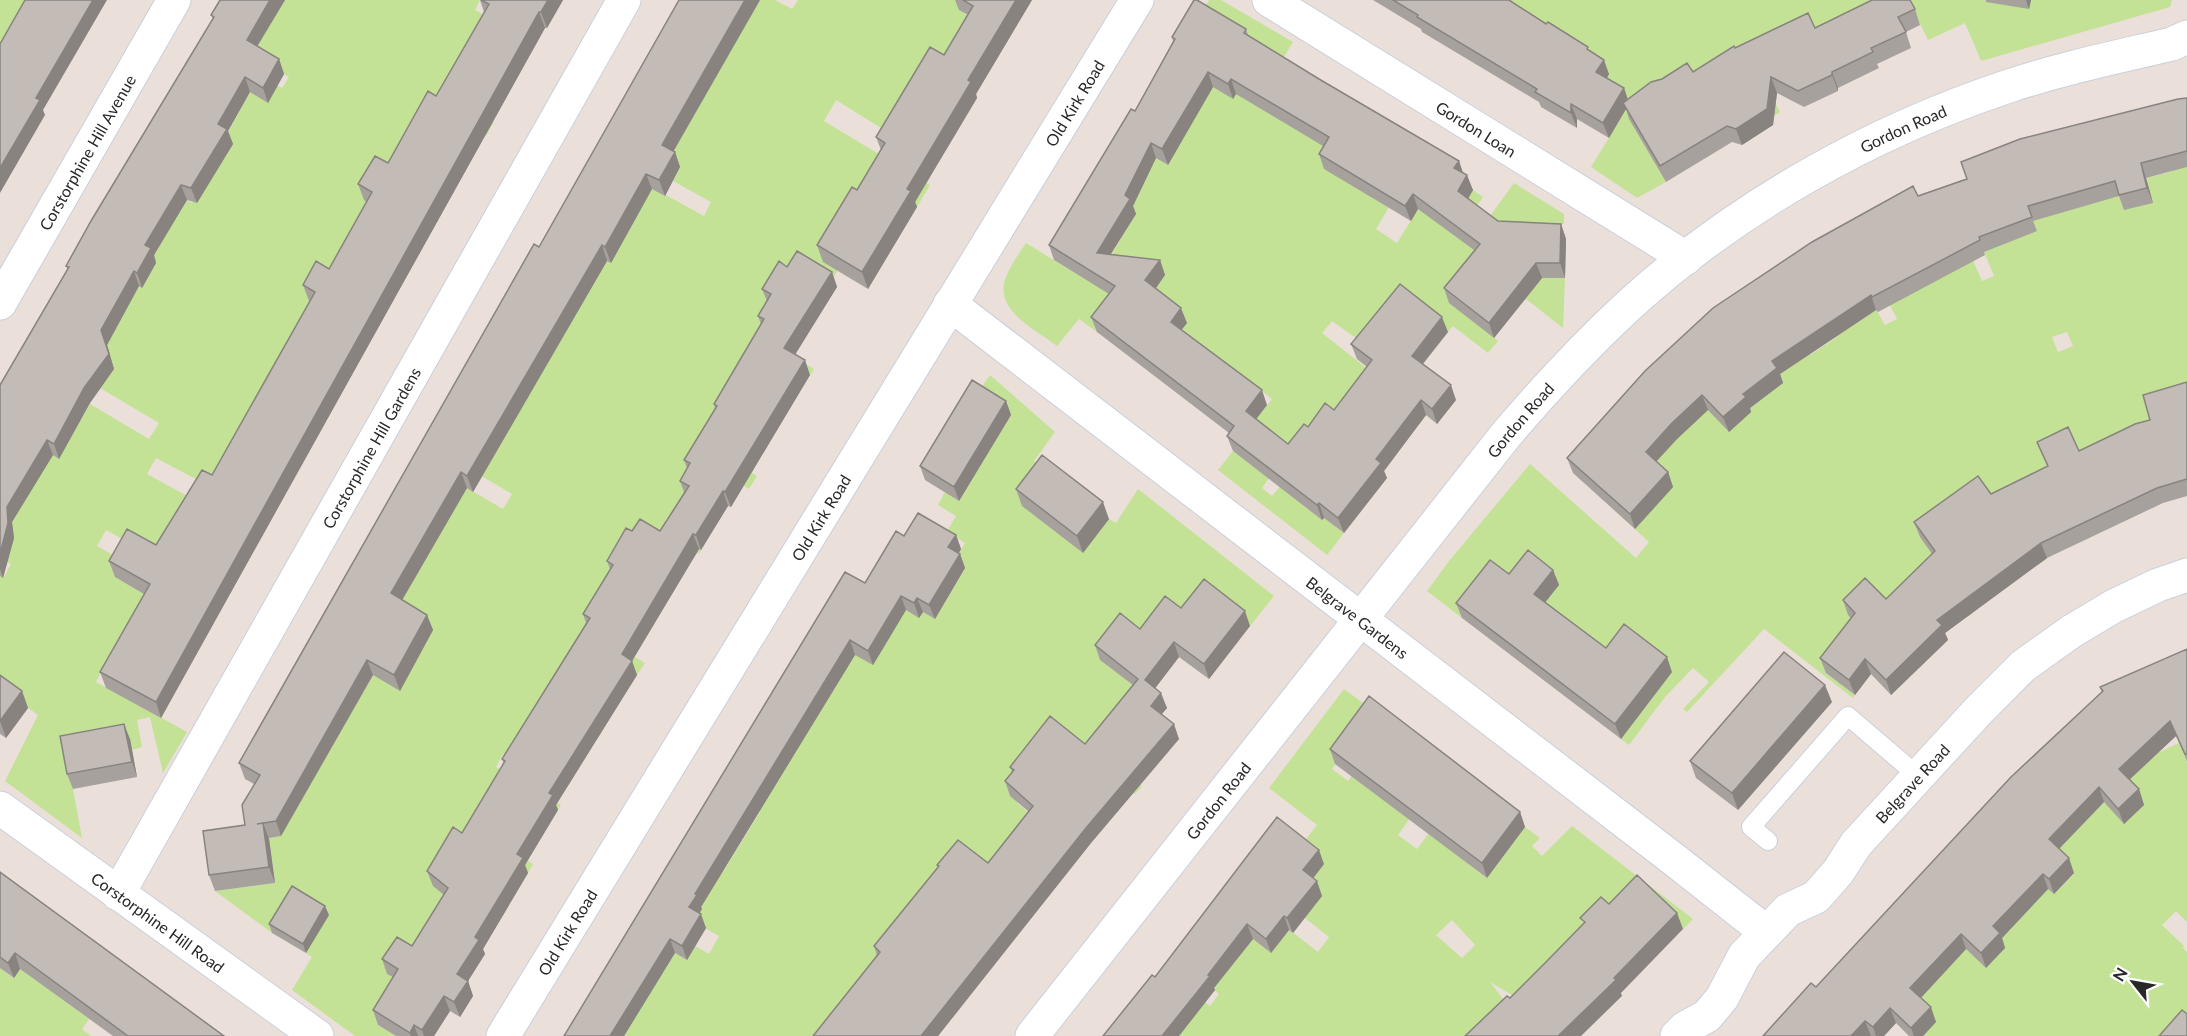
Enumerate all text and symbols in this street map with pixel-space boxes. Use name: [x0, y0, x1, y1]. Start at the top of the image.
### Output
street label: Old Kirk Road: [1040, 56, 1108, 149]
street label: Corstorphine Hill Avenue: [35, 71, 139, 233]
street label: Gordon Loan: [1433, 96, 1520, 160]
street label: Gordon Road: [1857, 100, 1949, 156]
street label: Corstorphine Hill Gardens: [318, 364, 424, 532]
street label: Gordon Road: [1482, 378, 1557, 461]
street label: Old Kirk Road: [787, 471, 854, 564]
street label: Belgrave Gardens: [1303, 572, 1413, 662]
street label: Belgrave Road: [1871, 740, 1953, 827]
street label: Gordon Road: [1182, 758, 1254, 843]
street label: Corstorphine Hill Road: [88, 868, 229, 976]
street label: Old Kirk Road: [533, 885, 600, 979]
north arrow: [2103, 952, 2163, 1012]
text: N: [2108, 964, 2131, 984]

